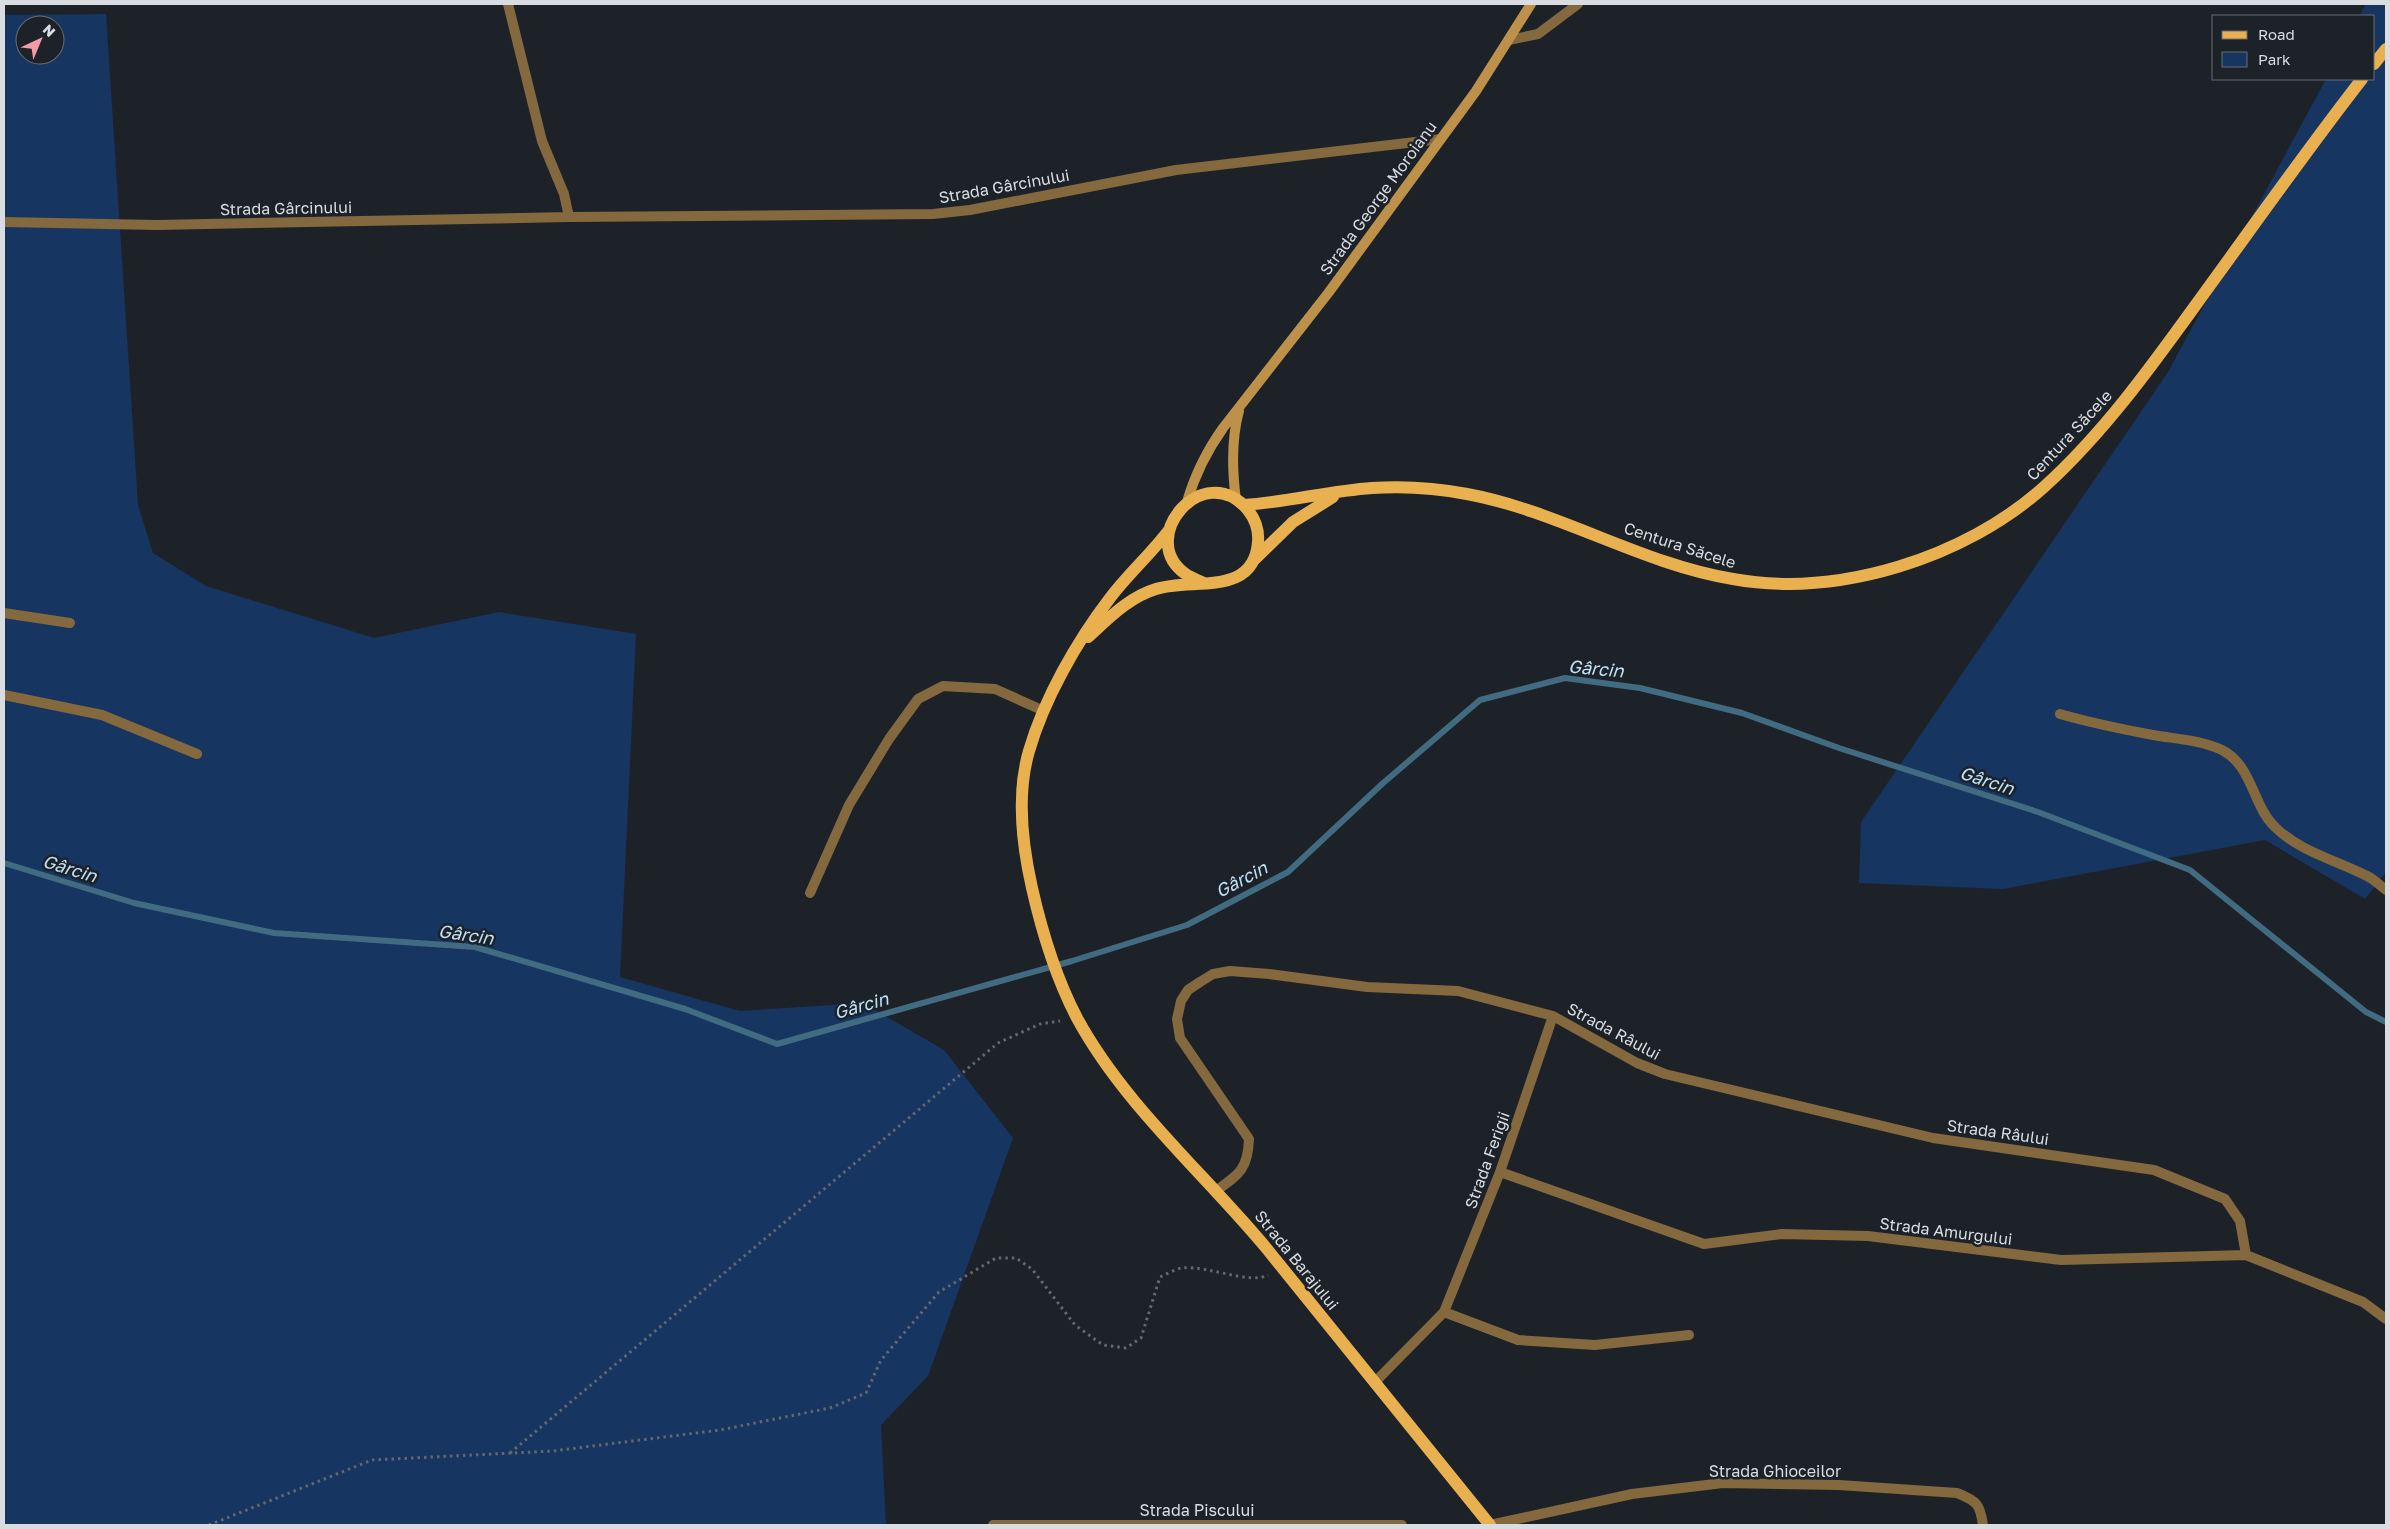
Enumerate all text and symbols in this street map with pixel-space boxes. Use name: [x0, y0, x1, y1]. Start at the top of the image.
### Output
north arrow: [15, 15, 65, 65]
legend: [2212, 15, 2375, 80]
text: N: [40, 20, 59, 40]
text: Road: [2258, 25, 2295, 43]
text: Park: [2258, 50, 2291, 68]
street label: Strada George Moroianu: [1315, 117, 1441, 279]
street label: Strada Gârcinului: [937, 165, 1071, 207]
street label: Strada Gârcinului: [220, 197, 352, 219]
street label: Centura Săcele: [2022, 386, 2116, 484]
street label: Centura Săcele: [1621, 517, 1739, 573]
water label: Gârcin: [1567, 655, 1625, 681]
water label: Gârcin: [1957, 761, 2018, 799]
water label: Gârcin: [40, 849, 101, 887]
water label: Gârcin: [1211, 856, 1271, 902]
water label: Gârcin: [437, 919, 496, 949]
water label: Gârcin: [831, 987, 892, 1023]
street label: Strada Râului: [1564, 998, 1664, 1064]
street label: Strada Ferigii: [1460, 1109, 1514, 1211]
street label: Strada Râului: [1946, 1115, 2050, 1149]
street label: Strada Barajului: [1251, 1206, 1343, 1314]
street label: Strada Amurgului: [1878, 1213, 2014, 1249]
street label: Strada Ghioceilor: [1709, 1461, 1841, 1481]
street label: Strada Piscului: [1139, 1500, 1255, 1520]

